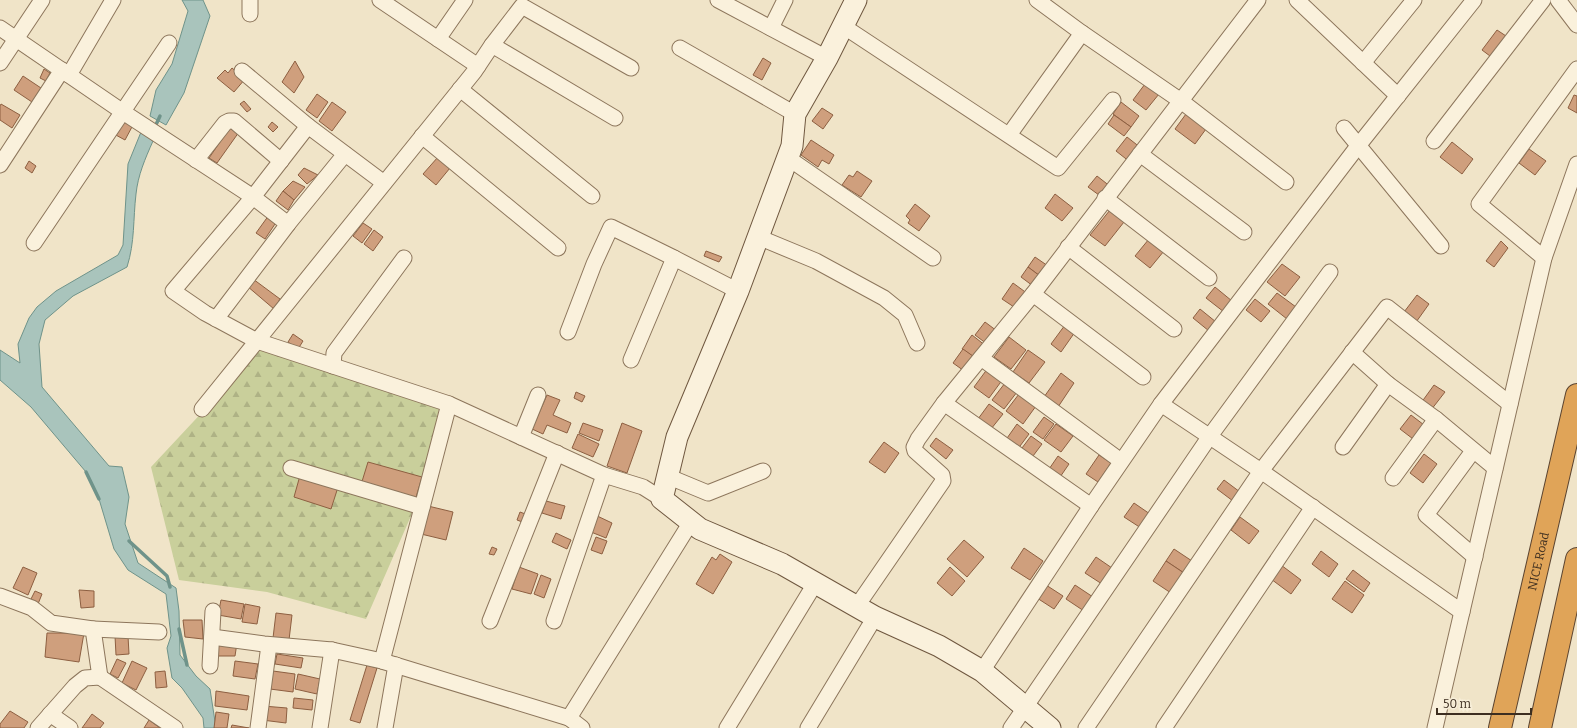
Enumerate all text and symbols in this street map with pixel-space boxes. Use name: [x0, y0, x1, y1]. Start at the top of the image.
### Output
street label: NICE Road: [1525, 531, 1552, 592]
scale bar: [1437, 690, 1531, 716]
text: 50 m: [1443, 697, 1472, 711]

